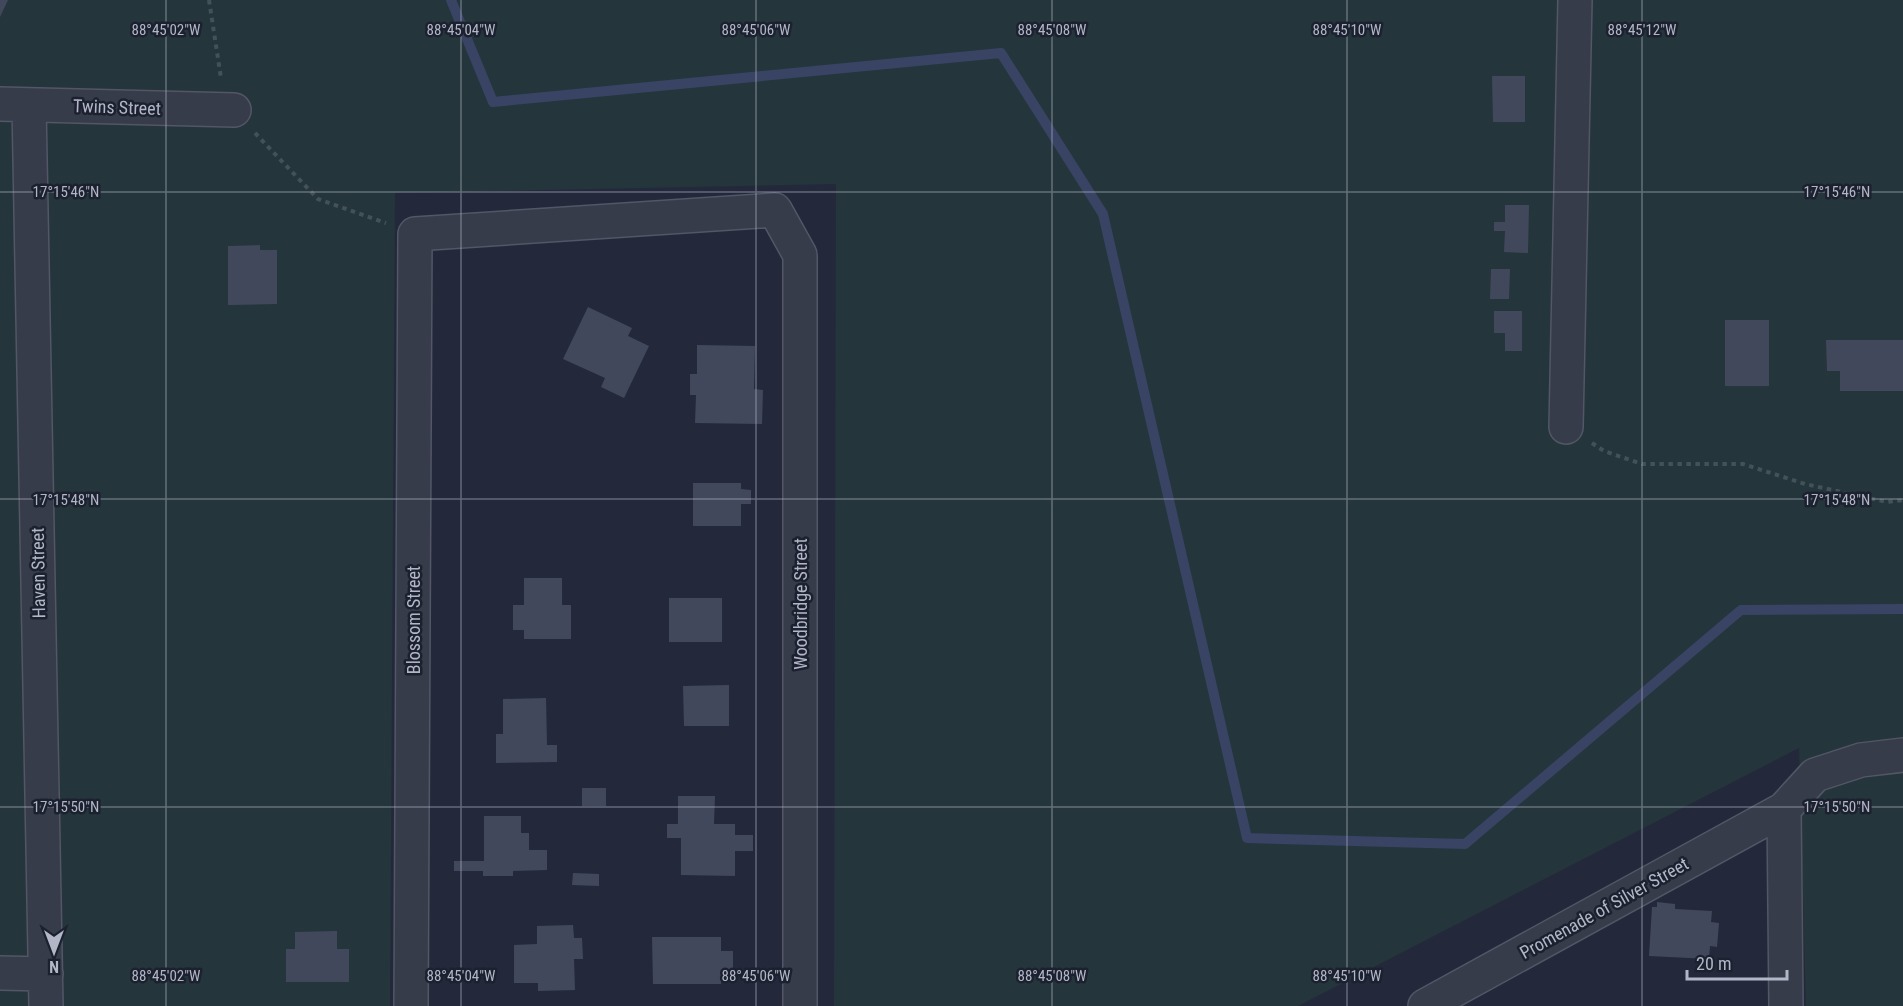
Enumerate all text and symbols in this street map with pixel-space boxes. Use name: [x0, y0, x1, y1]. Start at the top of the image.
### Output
text: 88°45'02"W: [132, 21, 201, 39]
text: 88°45'04"W: [427, 21, 496, 39]
text: 88°45'06"W: [722, 21, 791, 39]
text: 88°45'08"W: [1018, 21, 1087, 39]
text: 88°45'10"W: [1313, 21, 1382, 39]
text: 88°45'12"W: [1608, 21, 1677, 39]
street label: Twins Street: [73, 95, 161, 119]
text: 17°15'46"N: [33, 183, 99, 201]
text: 17°15'46"N: [1804, 183, 1870, 201]
text: 17°15'48"N: [33, 491, 99, 509]
text: 17°15'48"N: [1804, 491, 1870, 509]
street label: Haven Street: [27, 527, 49, 619]
street label: Woodbridge Street: [790, 538, 811, 670]
street label: Blossom Street: [403, 566, 424, 674]
text: 17°15'50"N: [33, 798, 99, 816]
text: 17°15'50"N: [1804, 798, 1870, 816]
street label: Promenade of Silver Street: [1516, 853, 1692, 963]
north arrow: [24, 922, 84, 982]
scale bar: [1687, 943, 1788, 981]
text: 20 m: [1696, 953, 1731, 974]
text: N: [49, 957, 59, 976]
text: 88°45'02"W: [132, 967, 201, 985]
text: 88°45'04"W: [427, 967, 496, 985]
text: 88°45'06"W: [722, 967, 791, 985]
text: 88°45'08"W: [1018, 967, 1087, 985]
text: 88°45'10"W: [1313, 967, 1382, 985]

